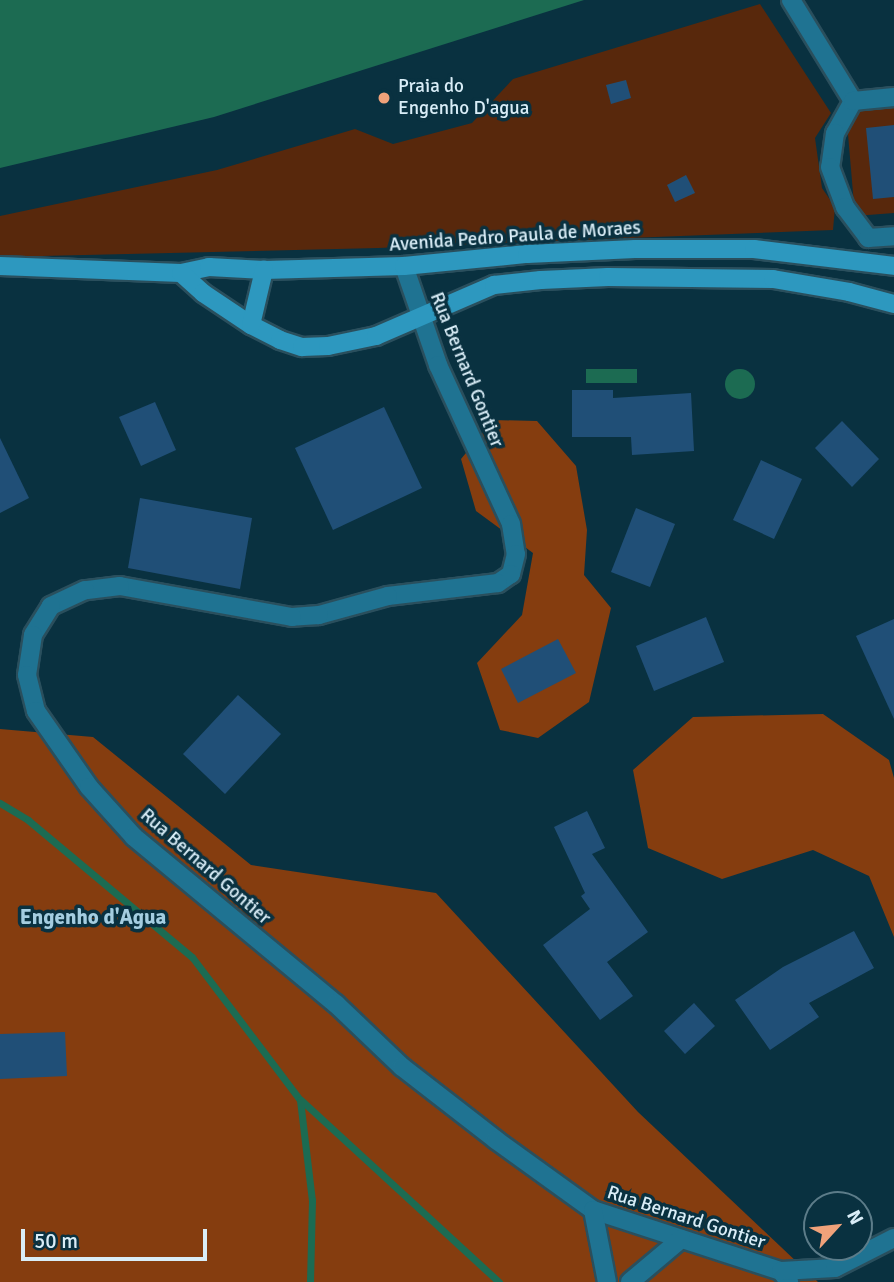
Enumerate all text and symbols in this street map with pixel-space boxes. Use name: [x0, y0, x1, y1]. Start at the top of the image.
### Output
place label: Praia do Engenho D'agua: [398, 76, 529, 120]
marker: Praia do Engenho D'agua: [376, 90, 392, 106]
street label: Avenida Pedro Paula de Moraes: [388, 217, 642, 257]
street label: Rua Bernard Gontier: [424, 289, 508, 451]
street label: Rua Bernard Gontier: [135, 804, 275, 930]
district label: Engenho d'Agua: [20, 904, 166, 930]
street label: Rua Bernard Gontier: [604, 1182, 768, 1254]
north arrow: [803, 1191, 873, 1261]
text: N: [841, 1206, 869, 1229]
scale bar: [24, 1216, 210, 1260]
text: 50 m: [34, 1228, 78, 1254]

